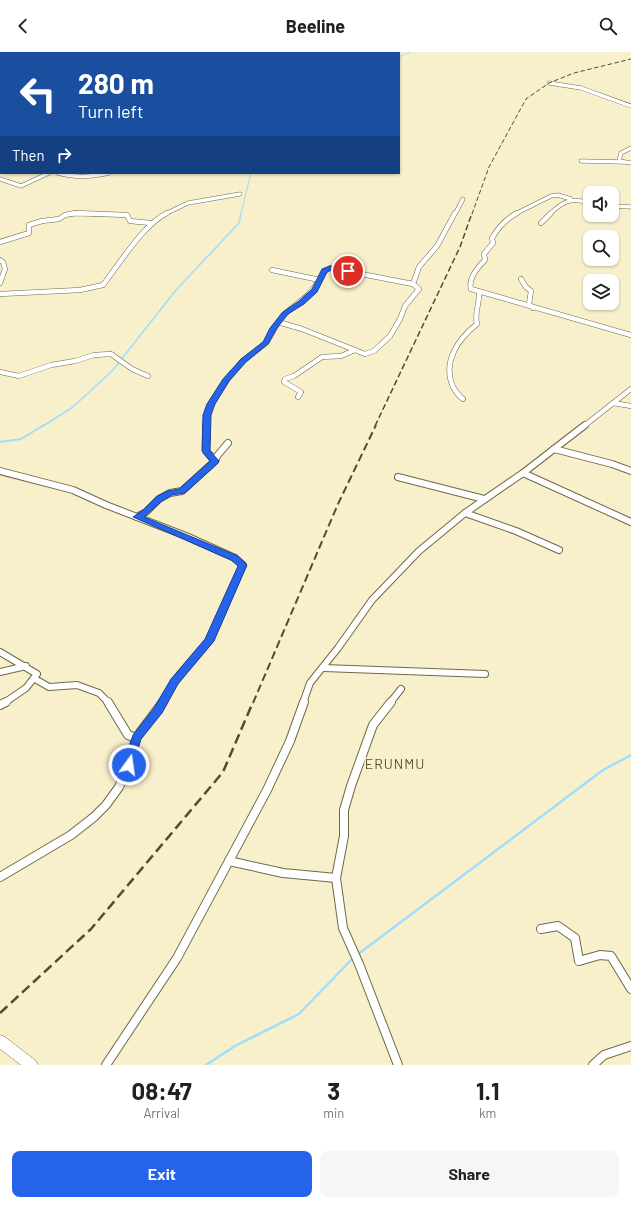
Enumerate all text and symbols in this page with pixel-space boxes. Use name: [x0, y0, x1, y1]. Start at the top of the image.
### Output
icon: back: [12, 15, 34, 37]
text: Beeline: [286, 15, 345, 37]
icon: search: [597, 15, 619, 37]
text: 280 m: [78, 66, 154, 100]
icon: left: [12, 68, 64, 120]
text: Turn left: [78, 100, 144, 122]
icon: right: [53, 144, 75, 166]
text: Then: [12, 146, 45, 164]
map controls: [583, 186, 619, 310]
button: sound: [583, 186, 619, 222]
button: search: [583, 230, 619, 266]
pin: [331, 254, 365, 288]
icon: arrive: [337, 260, 359, 282]
button: layers: [583, 274, 619, 310]
position arrow: [108, 744, 150, 786]
district label: ERUNMU: [365, 755, 425, 772]
text: 08:47: [132, 1076, 192, 1105]
text: 3: [327, 1076, 340, 1105]
text: 1.1: [476, 1076, 499, 1105]
text: Arrival: [143, 1105, 180, 1121]
text: min: [323, 1105, 344, 1121]
text: km: [479, 1105, 496, 1121]
button: Exit: [12, 1151, 312, 1197]
button: Share: [320, 1151, 619, 1197]

